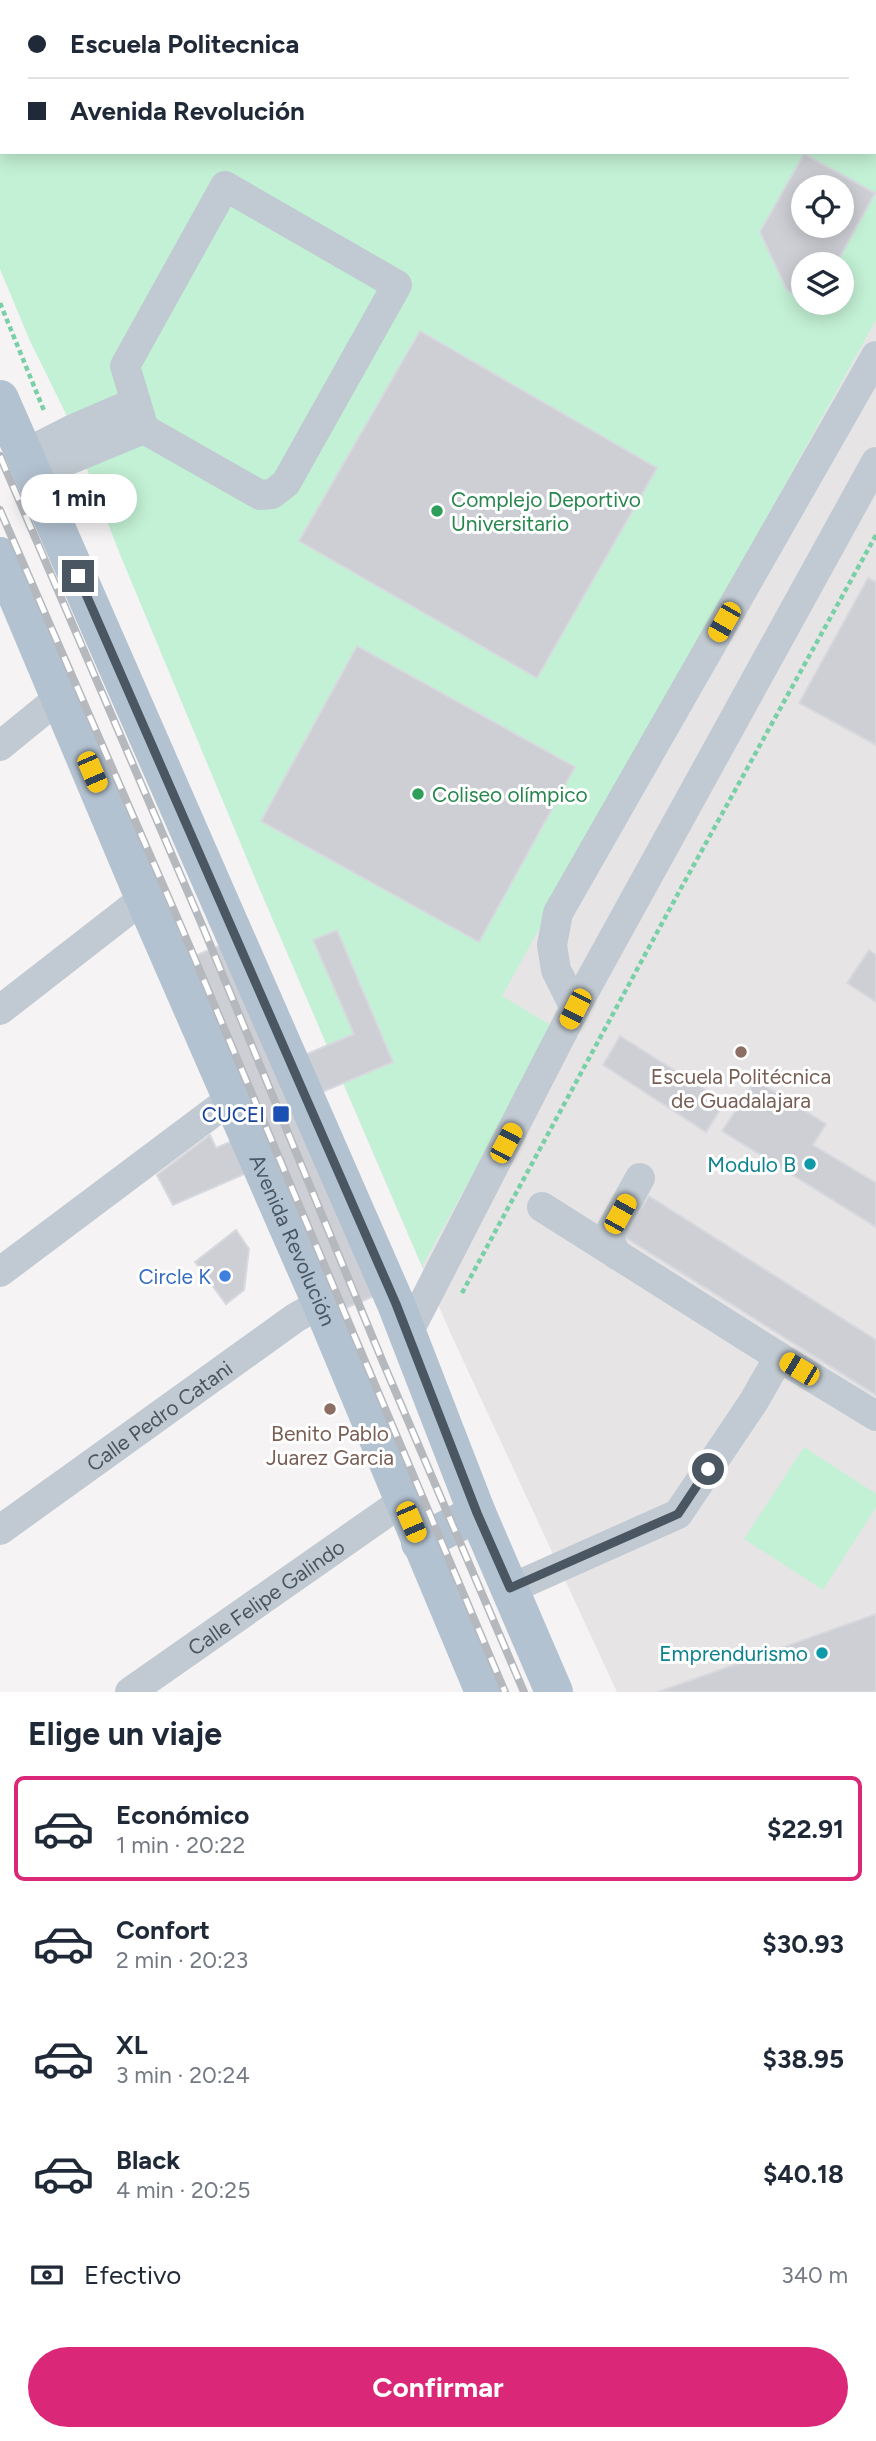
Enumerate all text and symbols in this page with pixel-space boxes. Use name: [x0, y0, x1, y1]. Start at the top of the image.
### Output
text: Escuela Politecnica: [70, 28, 299, 60]
text: Avenida Revolución: [70, 95, 305, 127]
map controls: [791, 175, 854, 315]
button: locate: [791, 175, 854, 238]
button: layers: [791, 252, 854, 315]
callout: 1 min: [20, 475, 136, 524]
text: 1 min: [52, 484, 106, 512]
place label: Complejo Deportivo Universitario: [451, 487, 641, 536]
marker: Complejo Deportivo Universitario: [429, 503, 445, 519]
route end: [62, 560, 94, 592]
car: [705, 599, 744, 645]
car: [75, 749, 110, 795]
place label: Coliseo olímpico: [432, 782, 588, 807]
marker: Coliseo olímpico: [410, 786, 426, 802]
car: [557, 986, 594, 1032]
marker: Escuela Politécnica de Guadalajara: [733, 1044, 749, 1060]
place label: Escuela Politécnica de Guadalajara: [651, 1064, 831, 1113]
place label: CUCEI: [202, 1102, 265, 1127]
marker: CUCEI: [271, 1104, 291, 1124]
car: [487, 1120, 526, 1166]
street label: Avenida Revolución: [245, 1150, 342, 1329]
place label: Modulo B: [707, 1152, 796, 1177]
marker: Modulo B: [802, 1156, 818, 1172]
car: [601, 1191, 640, 1237]
place label: Circle K: [138, 1264, 211, 1289]
marker: Circle K: [217, 1268, 233, 1284]
car: [776, 1349, 823, 1389]
street label: Calle Pedro Catani: [82, 1355, 237, 1476]
marker: Benito Pablo Juarez Garcia: [322, 1401, 338, 1417]
place label: Benito Pablo Juarez Garcia: [266, 1421, 394, 1470]
route start: [692, 1453, 724, 1485]
car: [394, 1499, 429, 1545]
street label: Calle Felipe Galindo: [183, 1533, 349, 1660]
place label: Emprendurismo: [659, 1641, 808, 1666]
marker: Emprendurismo: [814, 1645, 830, 1661]
text: Elige un viaje: [28, 1715, 222, 1753]
icon: car: [32, 1797, 95, 1860]
text: Económico: [116, 1799, 249, 1831]
text: $22.91: [767, 1813, 844, 1845]
text: 1 min · 20:22: [116, 1831, 245, 1859]
icon: car: [32, 1912, 95, 1975]
text: Confort: [116, 1914, 210, 1946]
text: $30.93: [762, 1928, 844, 1960]
text: 2 min · 20:23: [116, 1946, 248, 1974]
icon: car: [32, 2027, 95, 2090]
text: XL: [116, 2029, 148, 2061]
text: $38.95: [763, 2043, 844, 2075]
text: 3 min · 20:24: [116, 2061, 250, 2089]
icon: car: [32, 2142, 95, 2205]
text: Black: [116, 2144, 180, 2176]
text: $40.18: [763, 2158, 844, 2190]
text: 4 min · 20:25: [116, 2176, 250, 2204]
icon: cash: [28, 2256, 66, 2294]
text: Efectivo: [84, 2259, 181, 2291]
text: 340 m: [781, 2261, 848, 2289]
button: Confirmar: [28, 2347, 848, 2427]

